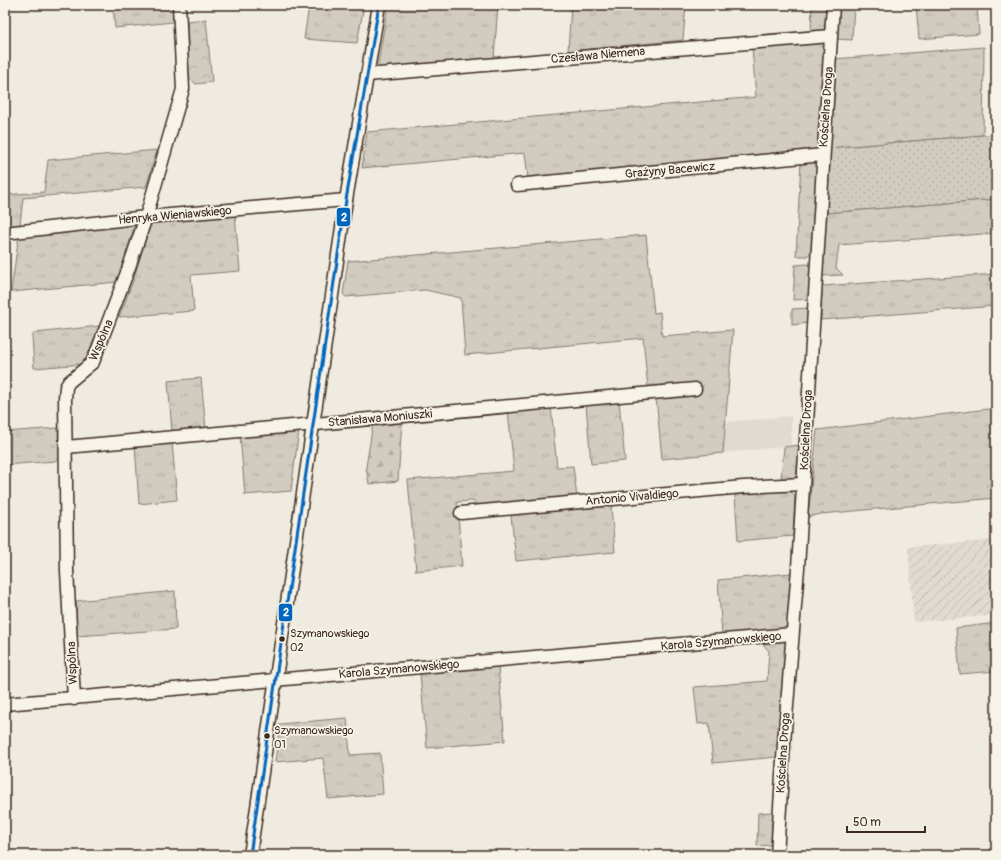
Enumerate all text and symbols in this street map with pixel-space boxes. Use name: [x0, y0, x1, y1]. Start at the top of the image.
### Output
street label: Czesława Niemena: [550, 44, 646, 67]
street label: Kościelna Droga: [816, 66, 837, 148]
street label: Grażyny Bacewicz: [624, 159, 716, 182]
street label: Henryka Wieniawskiego: [118, 203, 233, 228]
line badge: 2: [336, 207, 351, 227]
text: 2: [341, 211, 347, 224]
street label: Wspólna: [86, 317, 117, 363]
street label: Kościelna Droga: [797, 389, 816, 471]
street label: Stanisława Moniuszki: [327, 406, 433, 431]
street label: Antonio Vivaldiego: [585, 486, 680, 509]
line badge: 2: [278, 603, 293, 622]
text: 2: [283, 606, 289, 619]
place label: Szymanowskiego 02: [290, 627, 369, 654]
street label: Karola Szymanowskiego: [660, 629, 782, 654]
marker: Szymanowskiego 02: [277, 634, 287, 644]
street label: Wspólna: [64, 641, 81, 685]
street label: Karola Szymanowskiego: [338, 657, 460, 682]
street label: Kościelna Droga: [773, 712, 794, 794]
place label: Szymanowskiego 01: [274, 724, 353, 751]
marker: Szymanowskiego 01: [262, 731, 272, 741]
scale bar: [847, 808, 925, 834]
text: 50 m: [853, 815, 881, 830]

